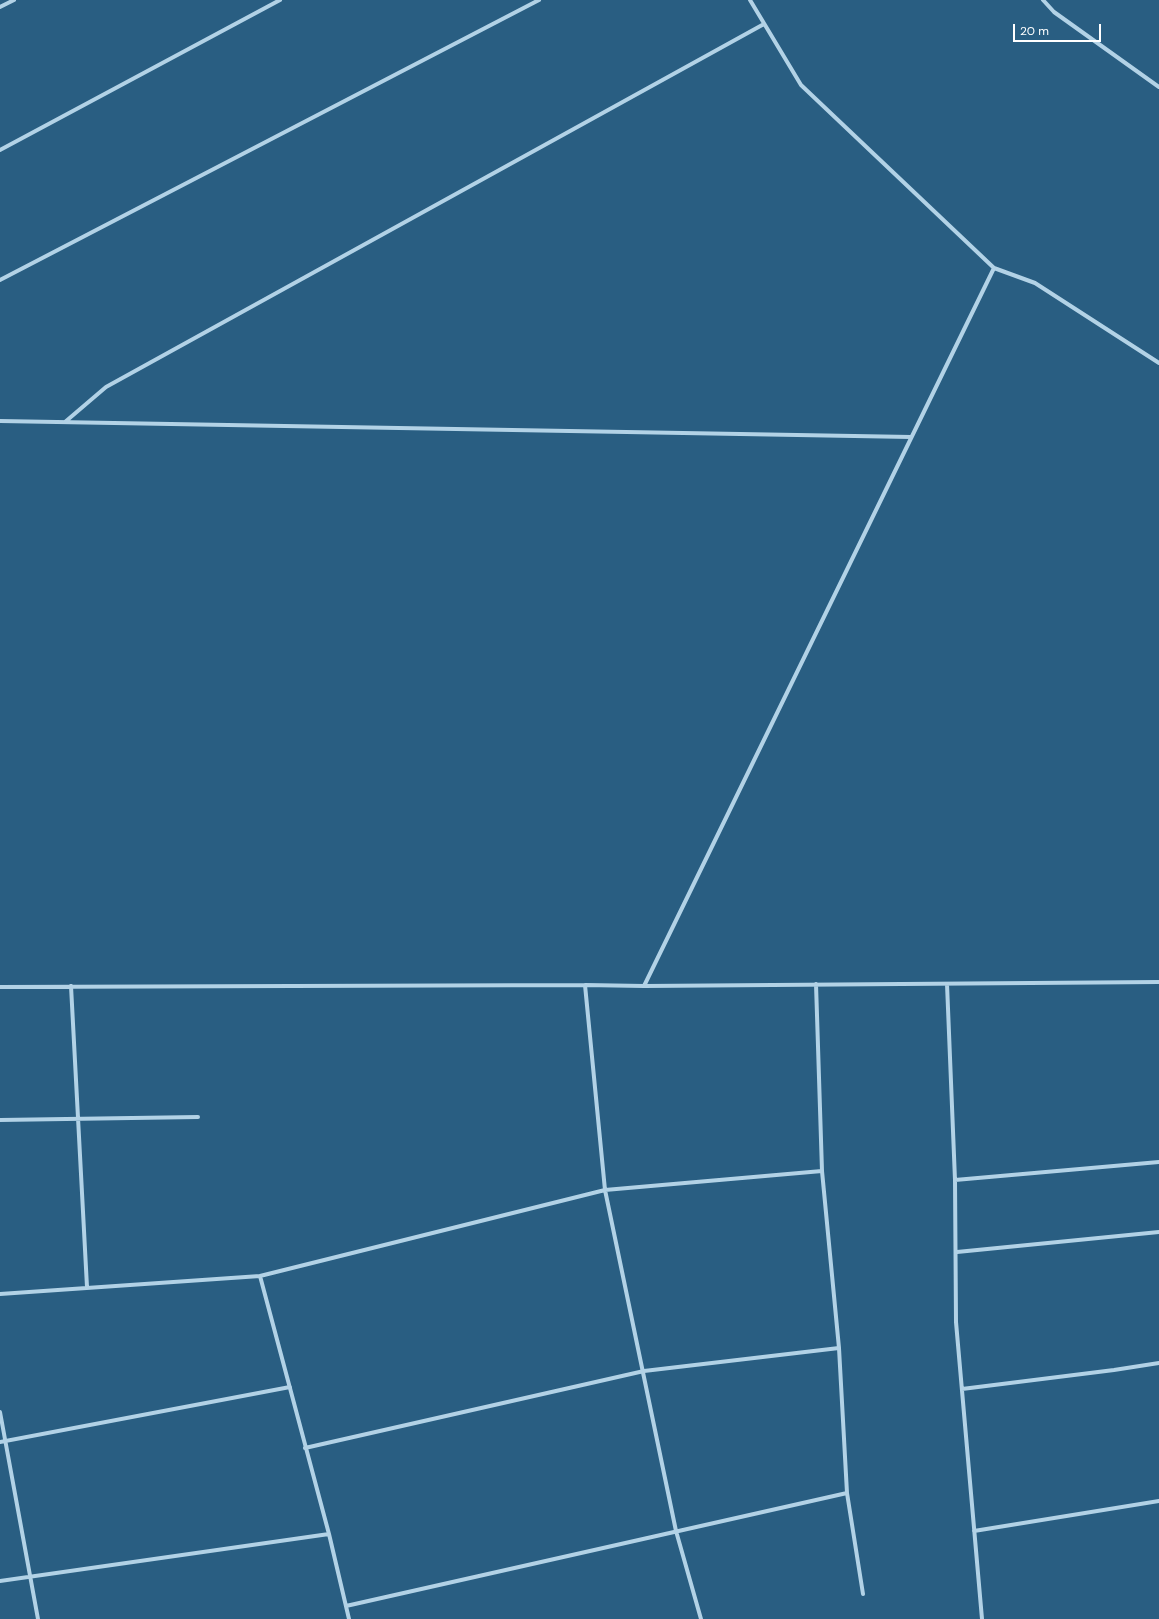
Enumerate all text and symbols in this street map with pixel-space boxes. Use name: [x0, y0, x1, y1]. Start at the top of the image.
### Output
scale bar: [1015, 16, 1103, 42]
text: 20 m: [1020, 23, 1049, 39]

